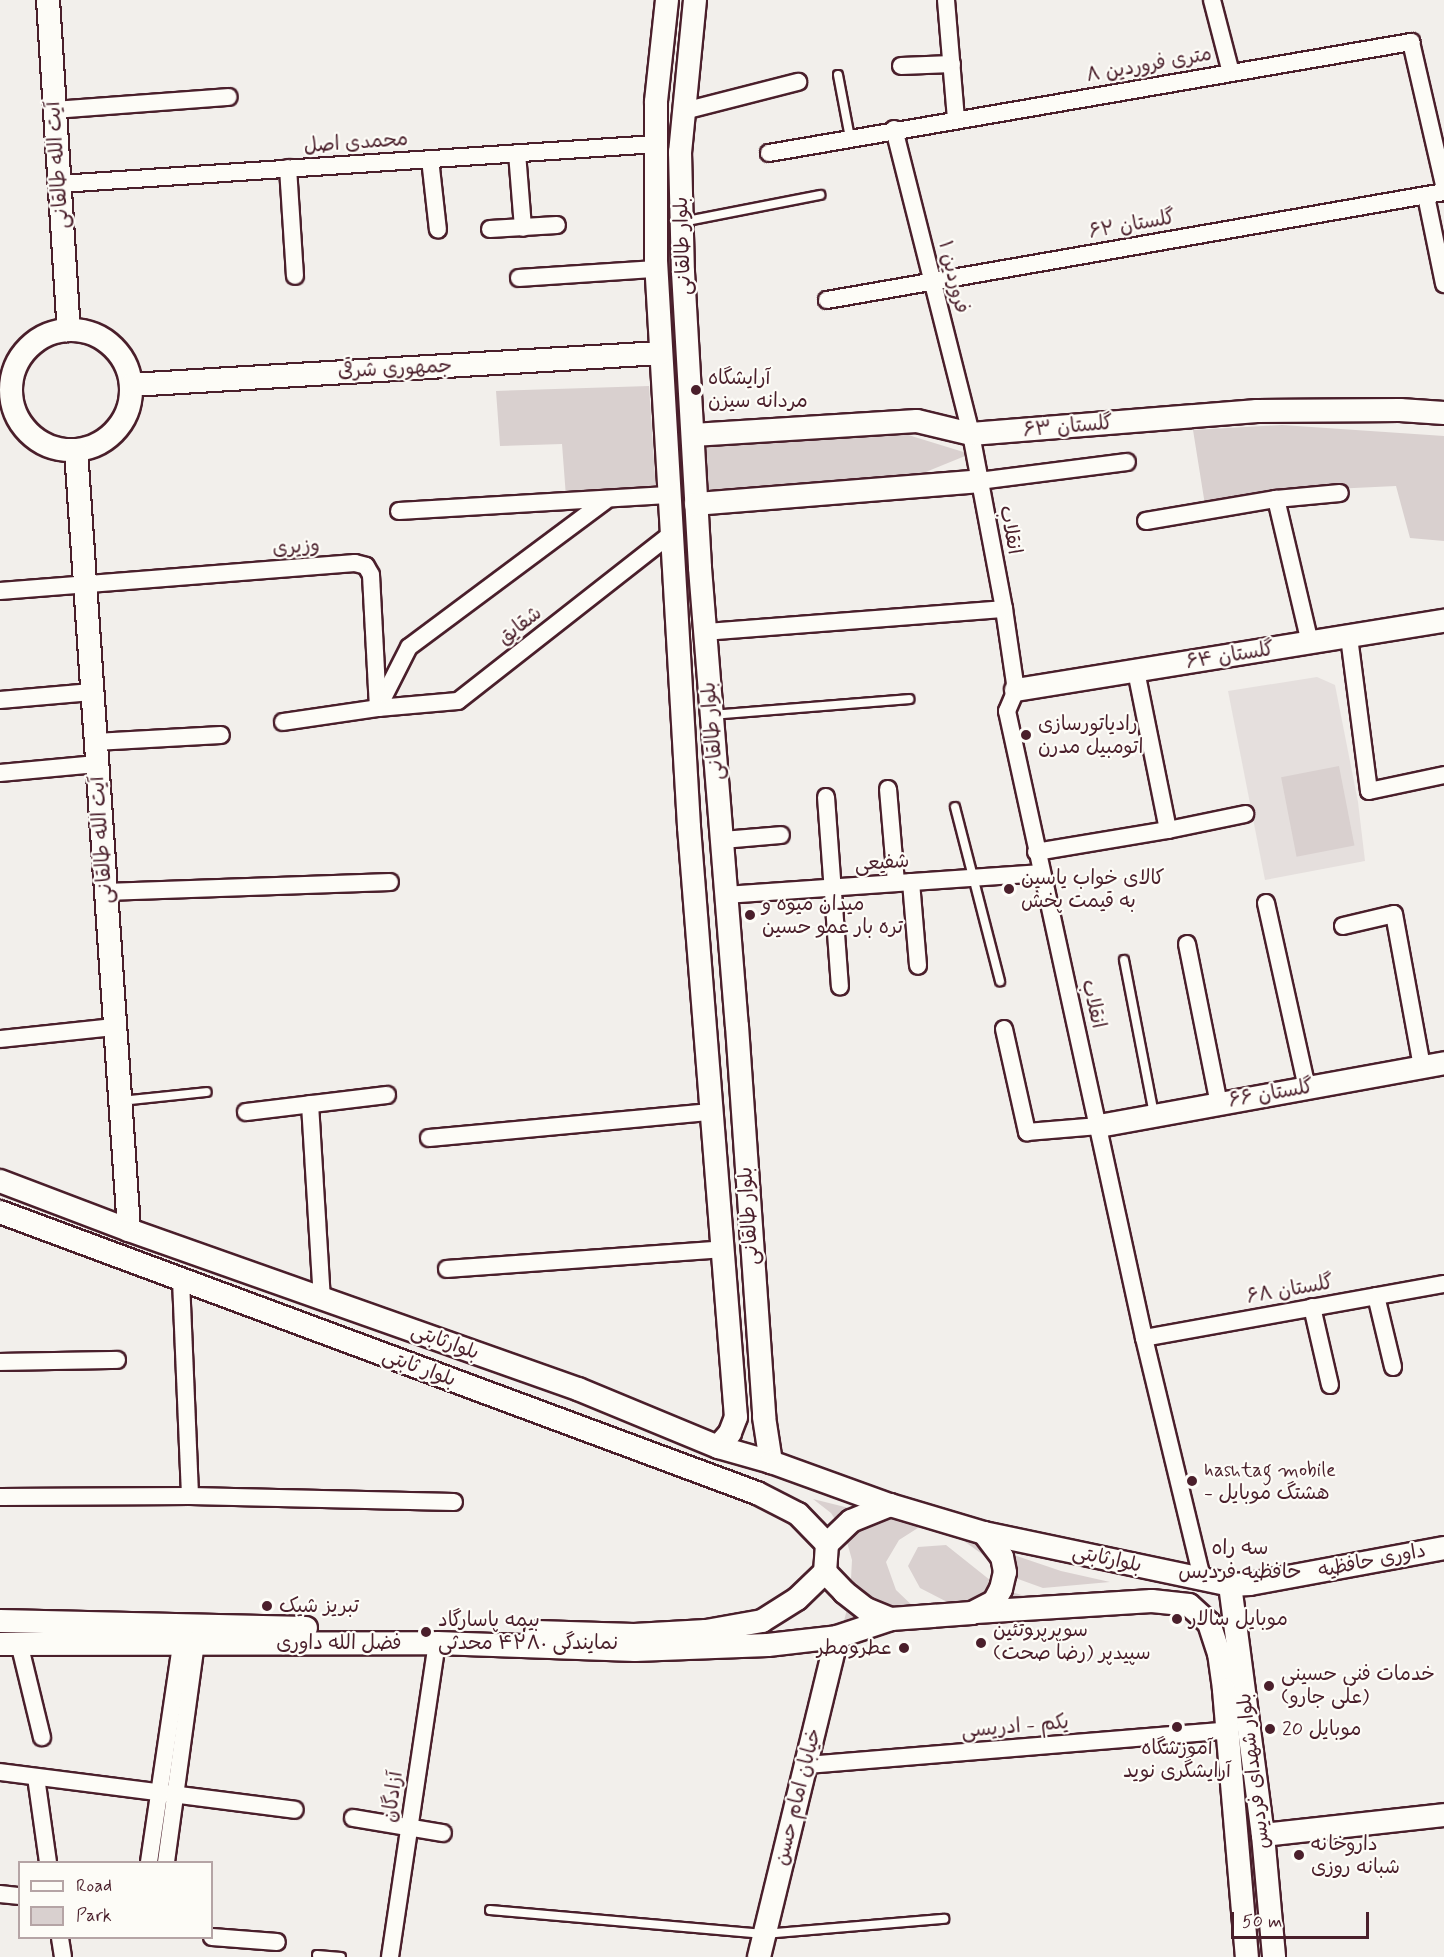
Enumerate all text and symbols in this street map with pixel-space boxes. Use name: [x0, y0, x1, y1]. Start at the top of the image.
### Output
street label: ۸ متری فروردین: [1084, 42, 1214, 88]
street label: آیت الله طالقانی: [42, 100, 74, 230]
street label: محمدی اصل: [303, 127, 409, 159]
street label: بلوار طالقانی: [669, 196, 697, 296]
street label: گلستان ۶۲: [1087, 206, 1177, 244]
street label: فروردین ۱: [932, 238, 974, 316]
street label: جمهوری شرقی: [337, 354, 453, 384]
place label: آرایشگاه مردانه سیزن: [708, 366, 808, 413]
marker: آرایشگاه مردانه سیزن: [689, 383, 703, 397]
street label: گلستان ۶۳: [1022, 411, 1114, 443]
street label: انقلاب: [994, 503, 1026, 557]
street label: وزیری: [271, 533, 321, 561]
street label: شقایق: [493, 601, 547, 651]
street label: گلستان ۶۴: [1184, 637, 1276, 675]
street label: بلوار طالقانی: [697, 681, 729, 781]
place label: رادیاتورسازی اتومبیل مدرن: [1038, 712, 1143, 759]
marker: رادیاتورسازی اتومبیل مدرن: [1019, 728, 1033, 742]
street label: آیت الله طالقانی: [86, 775, 118, 905]
street label: شفیعی: [854, 849, 910, 877]
place label: کالای خواب یاسین به قیمت پخش: [1021, 866, 1164, 913]
marker: کالای خواب یاسین به قیمت پخش: [1002, 882, 1016, 896]
place label: میدان میوه و تره بار عمو حسین: [762, 892, 903, 939]
marker: میدان میوه و تره بار عمو حسین: [743, 908, 757, 922]
street label: انقلاب: [1076, 977, 1110, 1031]
street label: گلستان ۶۶: [1227, 1075, 1315, 1113]
street label: بلوار طالقانی: [734, 1166, 764, 1266]
street label: گلستان ۶۸: [1245, 1271, 1335, 1309]
street label: بلوارثابتی: [408, 1319, 482, 1365]
street label: بلوار ثابتی: [379, 1344, 459, 1392]
place label: hashtag mobile - هشتگ موبایل: [1204, 1458, 1331, 1505]
marker: hashtag mobile - هشتگ موبایل: [1185, 1474, 1199, 1488]
district label: سه راه حافظیه فردیس: [1178, 1535, 1302, 1585]
street label: داوری حافظیه: [1316, 1539, 1428, 1583]
street label: بلوارثابتی: [1070, 1540, 1144, 1578]
place label: تبریز شیک: [279, 1594, 359, 1618]
marker: تبریز شیک: [260, 1599, 274, 1613]
place label: موبایل سالار: [1189, 1607, 1288, 1631]
place label: بیمه پاسارگاد نمایندگی ۴۲۸۰ محدثی: [438, 1608, 618, 1655]
marker: موبایل سالار: [1170, 1612, 1184, 1626]
place label: سوپرپروتئین سپیدپر (رضا صحت): [993, 1619, 1151, 1666]
marker: بیمه پاسارگاد نمایندگی ۴۲۸۰ محدثی: [419, 1625, 433, 1639]
street label: فضل الله داوری: [276, 1631, 402, 1655]
place label: عطرومطر: [817, 1636, 892, 1660]
marker: سوپرپروتئین سپیدپر (رضا صحت): [974, 1636, 988, 1650]
marker: عطرومطر: [897, 1641, 911, 1655]
place label: خدمات فنی حسینی (علی جارو): [1281, 1662, 1435, 1709]
marker: خدمات فنی حسینی (علی جارو): [1262, 1679, 1276, 1693]
street label: بلوار شهدای فردیس: [1233, 1692, 1275, 1850]
street label: یکم - ادریسی: [960, 1710, 1070, 1744]
place label: موبایل 20: [1282, 1717, 1361, 1741]
marker: آموزشگاه آرایشگری نوید: [1170, 1720, 1184, 1734]
marker: موبایل 20: [1263, 1722, 1277, 1736]
street label: خیابان امام حسن: [769, 1726, 827, 1868]
place label: آموزشگاه آرایشگری نوید: [1123, 1736, 1231, 1783]
street label: آزادگان: [378, 1770, 408, 1824]
place label: داروخانه شبانه روزی: [1311, 1832, 1400, 1879]
marker: داروخانه شبانه روزی: [1292, 1848, 1306, 1862]
legend: [18, 1861, 213, 1939]
text: Road: [76, 1874, 112, 1898]
scale bar: [1234, 1900, 1372, 1938]
text: Park: [76, 1904, 112, 1928]
text: 50 m: [1242, 1910, 1282, 1934]

